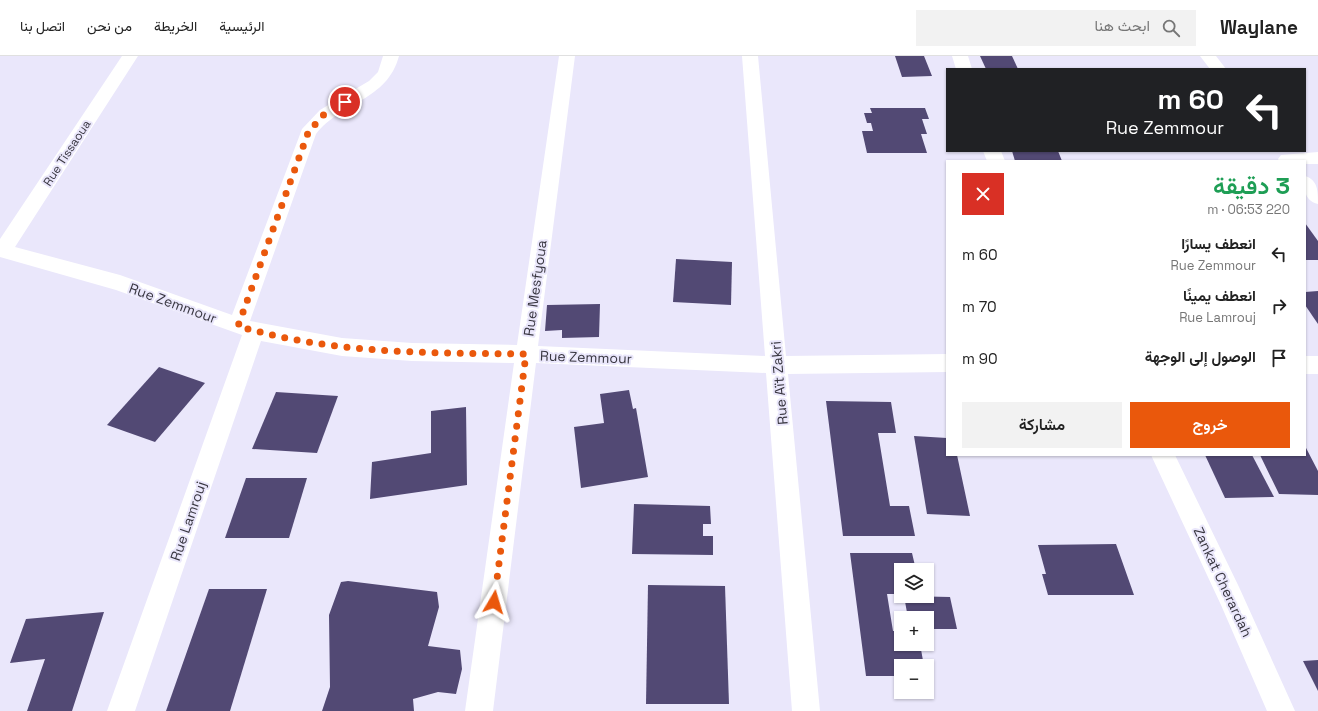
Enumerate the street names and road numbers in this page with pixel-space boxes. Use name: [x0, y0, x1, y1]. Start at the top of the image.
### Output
street label: Rue Tissaoua: [40, 117, 94, 189]
street label: Rue Mesfyoua: [519, 239, 551, 337]
street label: Rue Zemmour: [127, 279, 219, 327]
street label: Rue Aït Zakri: [766, 340, 792, 426]
street label: Rue Zemmour: [540, 346, 632, 368]
street label: Rue Lamrouj: [166, 479, 210, 563]
street label: Zankat Cherardah: [1190, 524, 1256, 640]

